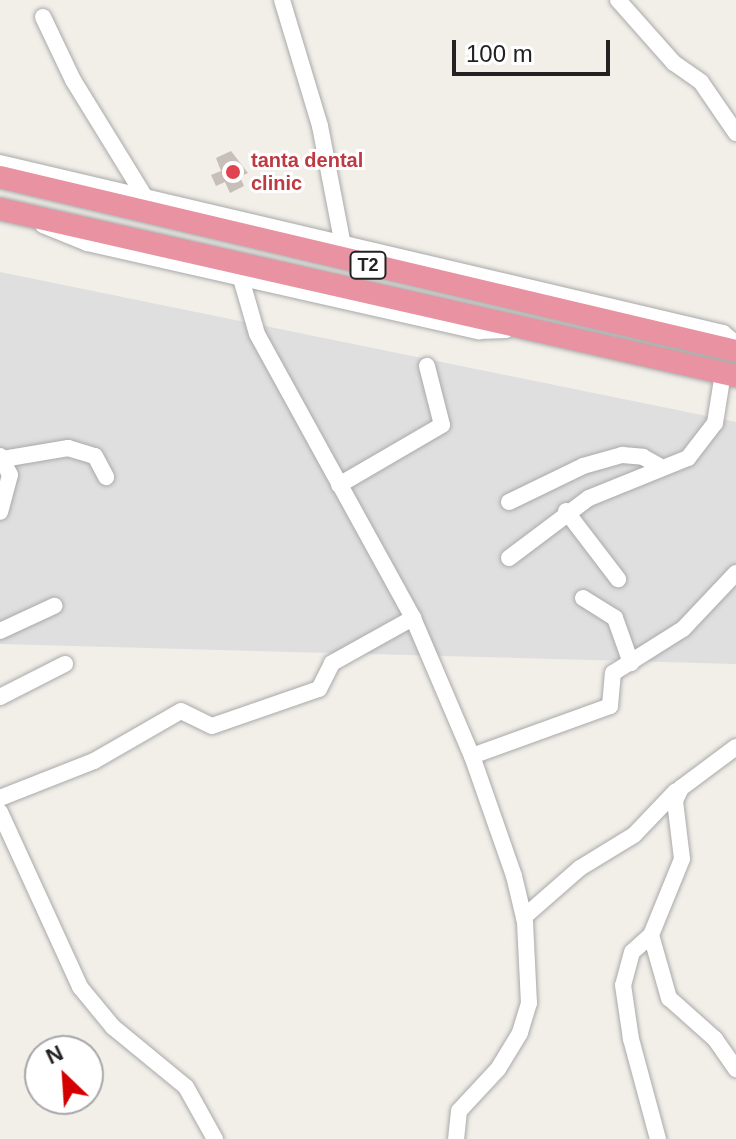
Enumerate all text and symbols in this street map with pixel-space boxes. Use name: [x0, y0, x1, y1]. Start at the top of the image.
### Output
scale bar: [456, 24, 614, 74]
text: 100 m: [466, 40, 533, 67]
place label: tanta dental clinic: [251, 148, 363, 195]
marker: tanta dental clinic: [222, 161, 244, 183]
road number: T2: [348, 251, 388, 279]
north arrow: [24, 1035, 104, 1115]
text: N: [42, 1040, 67, 1069]

